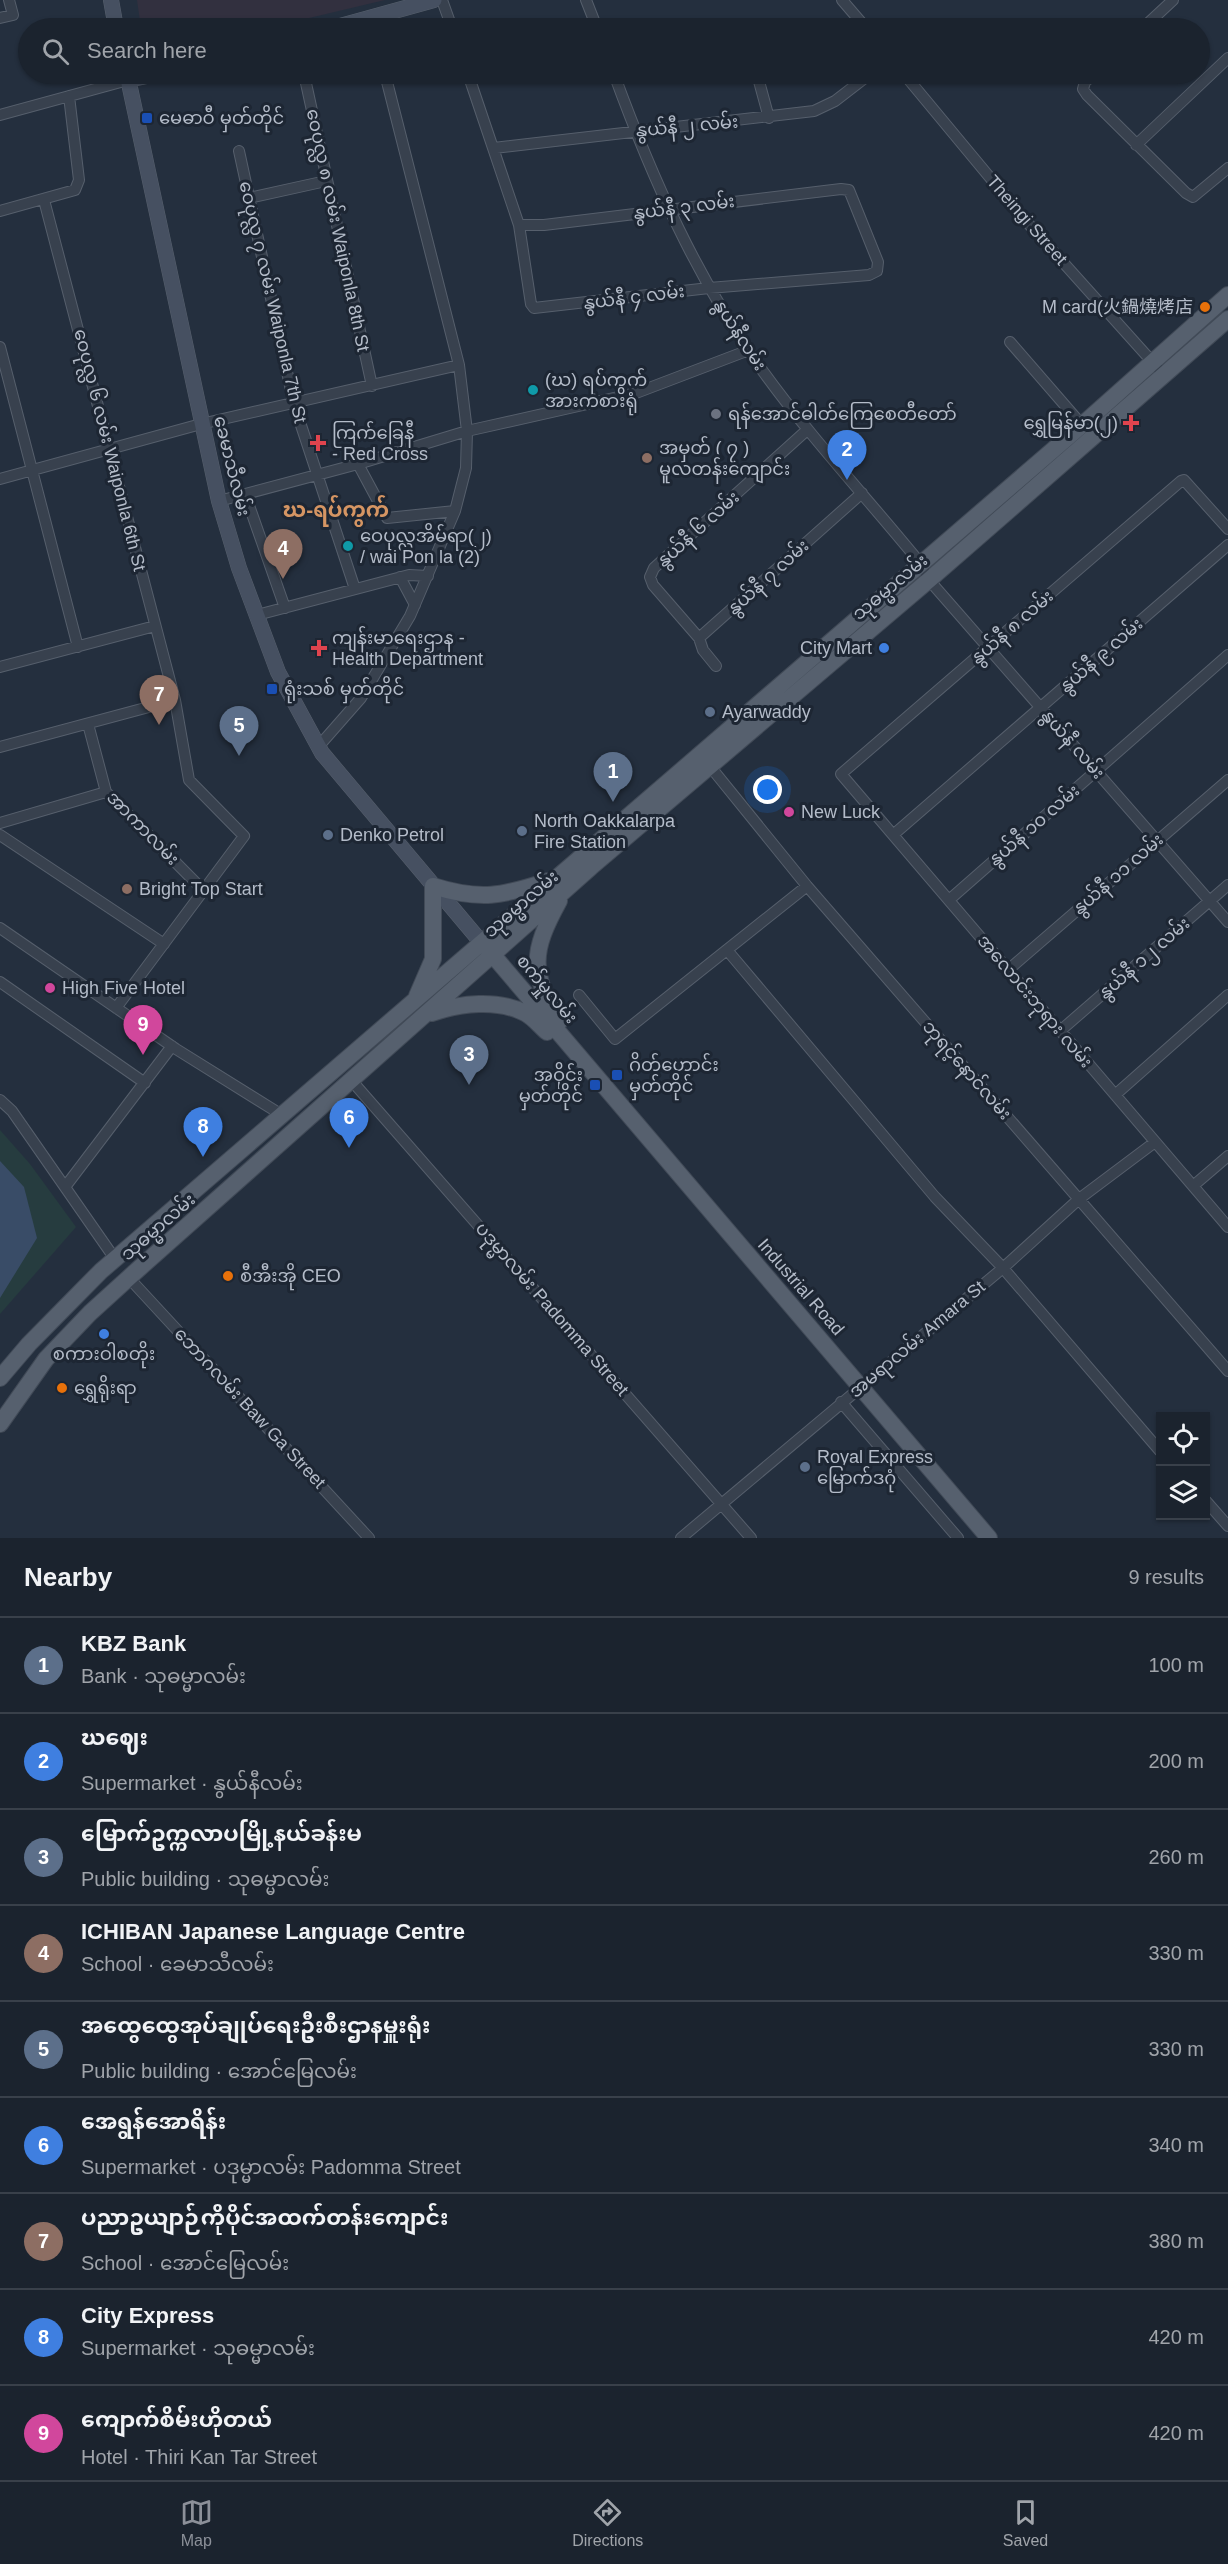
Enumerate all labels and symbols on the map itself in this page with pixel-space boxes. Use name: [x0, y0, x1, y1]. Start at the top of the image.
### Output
place label: မေဓာဝီ မှတ်တိုင်: [159, 104, 284, 133]
street label: ဝေပုလ္လ ၈ လမ်း Waiponla 8th St: [298, 106, 376, 354]
street label: နွယ်နီ ၂ လမ်း: [635, 108, 739, 145]
marker: မေဓာဝီ မှတ်တိုင်: [140, 111, 154, 125]
street label: Theingi Street: [983, 171, 1071, 269]
street label: ဝေပုလ္လ ၇ လမ်း Waiponla 7th St: [231, 179, 313, 426]
street label: နွယ်နီ ၃ လမ်း: [632, 187, 736, 228]
street label: နွယ်နီ ၄ လမ်း: [582, 277, 686, 318]
street label: နွယ်နီလမ်း: [705, 294, 774, 377]
place label: M card(火鍋燒烤店: [1042, 297, 1193, 317]
marker: M card(火鍋燒烤店: [1198, 300, 1212, 314]
street label: ဝေပုလ္လ ၆ လမ်း Waiponla 6th St: [65, 326, 153, 574]
place label: (ဃ) ရပ်ကွက် အားကစားရုံ: [545, 367, 647, 416]
marker: (ဃ) ရပ်ကွက် အားကစားရုံ: [526, 383, 540, 397]
place label: ရန်အောင်ဓါတ်ကြေစေတီတော်: [728, 400, 957, 429]
marker: ရန်အောင်ဓါတ်ကြေစေတီတော်: [709, 407, 723, 421]
place label: ရွှေမြန်မာ(၂): [1023, 410, 1118, 438]
street label: ခေမာသီလမ်း: [210, 413, 258, 518]
marker: ရွှေမြန်မာ(၂): [1122, 414, 1140, 432]
place label: ကြက်ခြေနီ - Red Cross: [332, 419, 428, 464]
pin: 2: [828, 430, 866, 480]
marker: ကြက်ခြေနီ - Red Cross: [309, 434, 327, 452]
place label: အမှတ် ( ၇ ) မူလတန်းကျောင်း: [659, 435, 790, 484]
marker: အမှတ် ( ၇ ) မူလတန်းကျောင်း: [640, 451, 654, 465]
street label: နွယ်နီ ၆ လမ်း: [650, 484, 746, 575]
district label: ဃ-ရပ်ကွက်: [283, 494, 389, 527]
place label: ဝေပုလ္လအိမ်ရာ(၂) / wai Pon la (2): [360, 522, 492, 567]
pin: 4: [264, 530, 302, 579]
street label: နွယ်နီ ၇ လမ်း: [721, 532, 816, 622]
marker: ဝေပုလ္လအိမ်ရာ(၂) / wai Pon la (2): [341, 539, 355, 553]
street label: သုဓမ္မာလမ်း: [847, 548, 935, 628]
street label: နွယ်နီ ၈ လမ်း: [964, 583, 1060, 672]
street label: နွယ်နီ ၉ လမ်း: [1053, 610, 1150, 700]
place label: ကျန်းမာရေးဌာန - Health Department: [332, 625, 483, 669]
place label: City Mart: [800, 638, 872, 658]
marker: ကျန်းမာရေးဌာန - Health Department: [310, 639, 328, 657]
marker: City Mart: [877, 641, 891, 655]
place label: ရုံးသစ် မှတ်တိုင်: [284, 675, 404, 704]
pin: 7: [140, 676, 178, 725]
marker: ရုံးသစ် မှတ်တိုင်: [265, 682, 279, 696]
place label: Ayarwaddy: [722, 702, 811, 722]
street label: နွယ်နီ လမ်း: [1034, 703, 1112, 786]
marker: Ayarwaddy: [703, 705, 717, 719]
pin: 5: [220, 706, 258, 756]
pin: 1: [594, 752, 632, 802]
your location: [753, 775, 782, 804]
street label: နွယ်နီ ၁၀ လမ်း: [982, 777, 1087, 874]
street label: အာကာလမ်း: [103, 785, 185, 869]
place label: New Luck: [801, 802, 881, 822]
marker: New Luck: [782, 805, 796, 819]
place label: North Oakkalarpa Fire Station: [534, 811, 676, 852]
marker: North Oakkalarpa Fire Station: [515, 824, 529, 838]
place label: Denko Petrol: [340, 825, 444, 845]
street label: နွယ်နီ ၁၁ လမ်း: [1066, 826, 1170, 922]
marker: Denko Petrol: [321, 828, 335, 842]
street label: သုဓမ္မာလမ်း: [478, 864, 566, 946]
place label: Bright Top Start: [139, 879, 263, 899]
marker: Bright Top Start: [120, 882, 134, 896]
street label: နွယ်နီ ၁၂ လမ်း: [1092, 910, 1197, 1007]
street label: အလောင်းဘုရား လမ်း: [970, 929, 1099, 1075]
street label: စက်မှုလမ်း: [509, 949, 584, 1031]
place label: High Five Hotel: [62, 978, 185, 998]
marker: High Five Hotel: [43, 981, 57, 995]
pin: 9: [124, 1006, 162, 1055]
street label: ဘုရင့်နောင်လမ်း: [915, 1015, 1018, 1127]
pin: 3: [450, 1036, 488, 1085]
place label: ဂိတ်ဟောင်း မှတ်တိုင်: [629, 1051, 719, 1101]
place label: အဝိုင်း မှတ်တိုင်: [519, 1061, 583, 1111]
marker: ဂိတ်ဟောင်း မှတ်တိုင်: [610, 1068, 624, 1082]
marker: အဝိုင်း မှတ်တိုင်: [588, 1078, 602, 1092]
pin: 6: [330, 1098, 368, 1148]
pin: 8: [184, 1108, 222, 1157]
street label: သုဓမ္မာလမ်း: [115, 1187, 203, 1269]
street label: ပဒုမ္မာလမ်း Padomma Street: [467, 1216, 635, 1403]
street label: Industrial Road: [754, 1235, 848, 1339]
place label: စီအီးအို CEO: [240, 1262, 341, 1291]
marker: စီအီးအို CEO: [221, 1269, 235, 1283]
street label: အမရာလမ်း Amara St: [843, 1274, 992, 1405]
street label: ဘောဂလမ်း Baw Ga Street: [170, 1322, 332, 1492]
marker: စကားဝါစတိုး: [97, 1327, 111, 1341]
place label: စကားဝါစတိုး: [53, 1340, 155, 1369]
place label: ရွှေရိုးရာ: [74, 1374, 137, 1403]
marker: ရွှေရိုးရာ: [55, 1381, 69, 1395]
place label: Royal Express မြောက်ဒဂုံ: [817, 1447, 933, 1493]
marker: Royal Express မြောက်ဒဂုံ: [798, 1460, 812, 1474]

